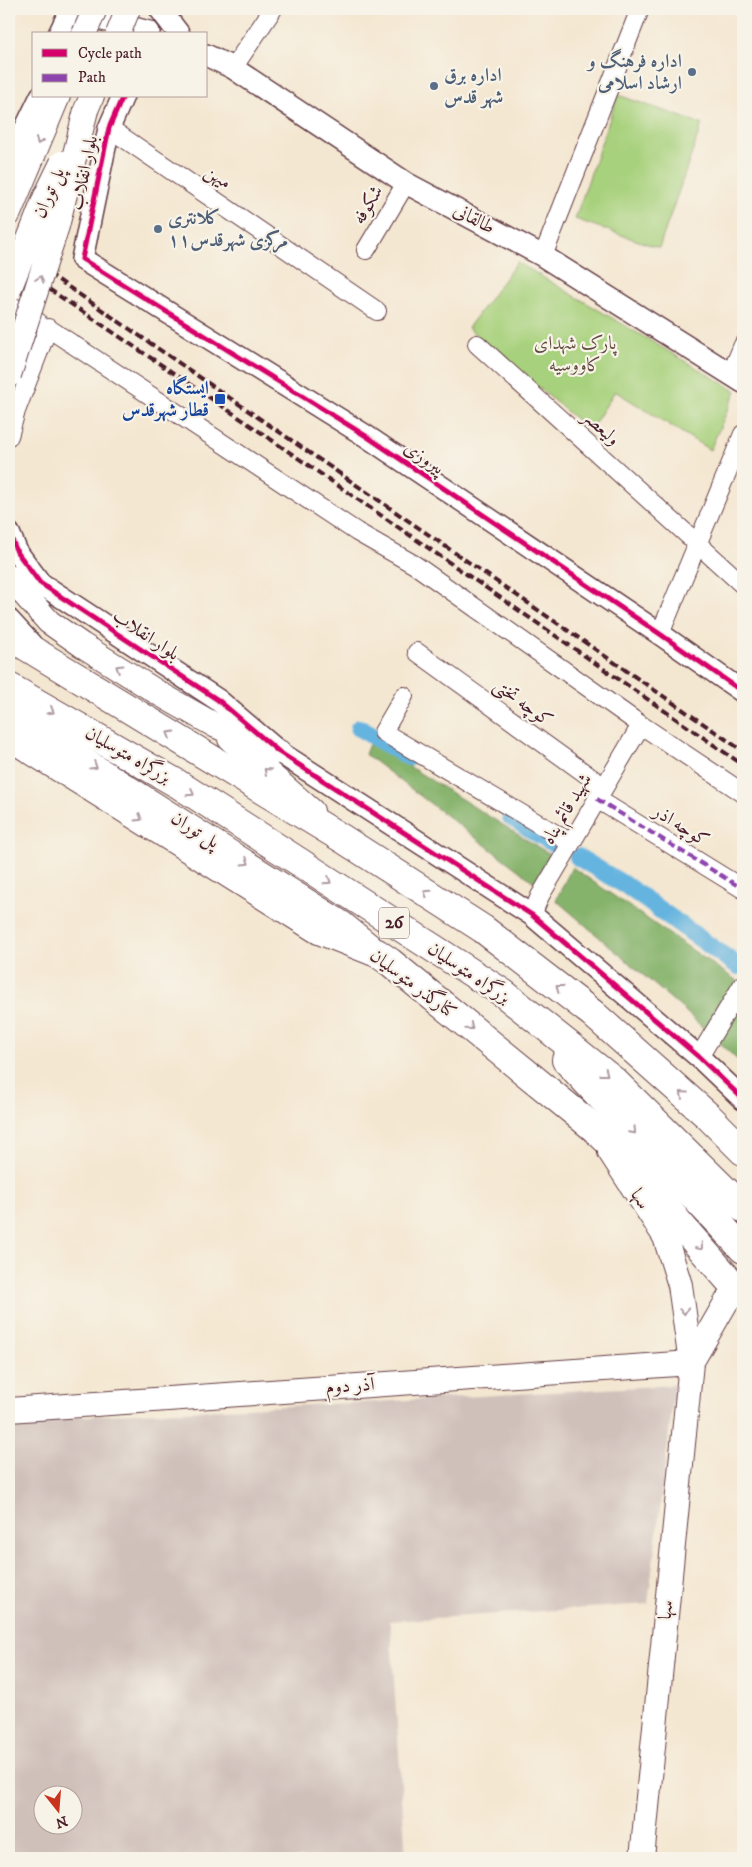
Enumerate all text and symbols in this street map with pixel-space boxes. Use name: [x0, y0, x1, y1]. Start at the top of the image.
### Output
legend: [32, 32, 208, 98]
text: Cycle path: [78, 44, 142, 63]
place label: اداره فرهنگ و ارشاد اسلامی: [586, 48, 682, 95]
place label: اداره برق شهر قدس: [444, 64, 503, 109]
marker: اداره فرهنگ و ارشاد اسلامی: [686, 66, 698, 78]
text: Path: [78, 68, 106, 87]
marker: اداره برق شهر قدس: [428, 80, 440, 92]
street label: بلوار انقلاب: [65, 133, 103, 213]
one-way arrow: [35, 136, 46, 145]
street label: میهن: [199, 160, 236, 195]
street label: پل توران: [28, 163, 71, 222]
street label: شکوفه: [347, 181, 389, 229]
street label: طالقانی: [449, 199, 499, 239]
place label: کلانتری ۱۱مرکزی شهرقدس: [168, 207, 288, 253]
marker: کلانتری ۱۱مرکزی شهرقدس: [152, 223, 164, 235]
one-way arrow: [34, 275, 44, 283]
park label: پارک شهدای کاووسیه: [534, 332, 618, 377]
place label: ایستگاه قطار شهرقدس: [122, 375, 209, 422]
marker: ایستگاه قطار شهرقدس: [213, 392, 227, 406]
street label: ولیعصر: [576, 404, 625, 451]
street label: پیروزی: [399, 436, 450, 481]
street label: بلوار انقلاب: [108, 604, 184, 666]
one-way arrow: [115, 664, 124, 674]
street label: کوچه تختی: [488, 674, 557, 733]
one-way arrow: [46, 705, 55, 715]
street label: بزرگراه متوسلیان: [81, 719, 177, 789]
one-way arrow: [166, 731, 175, 741]
one-way arrow: [89, 760, 98, 769]
one-way arrow: [264, 768, 273, 777]
street label: شهید قائم پناه: [537, 769, 600, 851]
one-way arrow: [186, 787, 195, 796]
street label: کوچه اذر: [646, 799, 713, 853]
street label: پل توران: [166, 806, 225, 855]
one-way arrow: [134, 811, 143, 821]
one-way arrow: [241, 856, 250, 866]
one-way arrow: [323, 874, 332, 884]
one-way arrow: [424, 890, 433, 899]
road number: 26: [379, 908, 409, 938]
street label: بزرگراه متوسلیان: [423, 935, 517, 1010]
street label: کنارگذر متوسلیان: [365, 942, 463, 1024]
one-way arrow: [556, 985, 565, 993]
one-way arrow: [464, 1021, 473, 1029]
one-way arrow: [599, 1068, 608, 1076]
one-way arrow: [679, 1090, 688, 1099]
one-way arrow: [627, 1125, 636, 1134]
street label: سها: [625, 1185, 655, 1213]
one-way arrow: [694, 1242, 703, 1251]
one-way arrow: [678, 1307, 688, 1315]
street label: آذر دوم: [325, 1373, 377, 1403]
street label: سها: [654, 1599, 678, 1621]
north arrow: [32, 1784, 82, 1834]
text: N: [53, 1811, 70, 1832]

